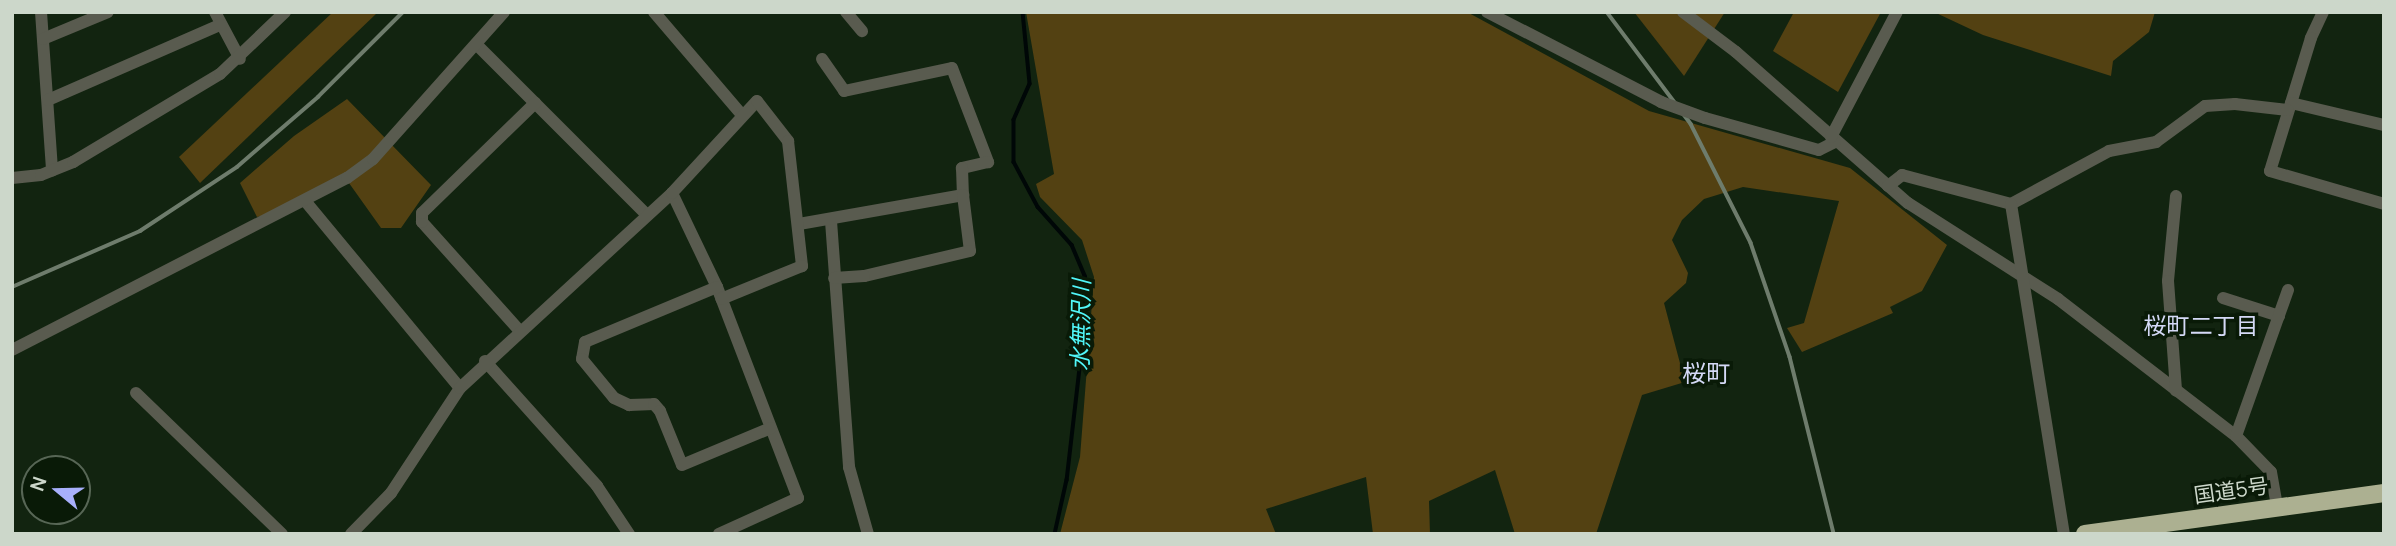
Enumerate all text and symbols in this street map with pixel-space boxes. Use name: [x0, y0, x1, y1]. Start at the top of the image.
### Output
water label: 水無沢川: [1065, 279, 1095, 371]
district label: 桜町二丁目: [2144, 311, 2258, 339]
district label: 桜町: [1682, 359, 1730, 387]
north arrow: [21, 455, 91, 525]
street label: 国道5号: [2192, 472, 2270, 508]
text: N: [24, 473, 53, 495]

